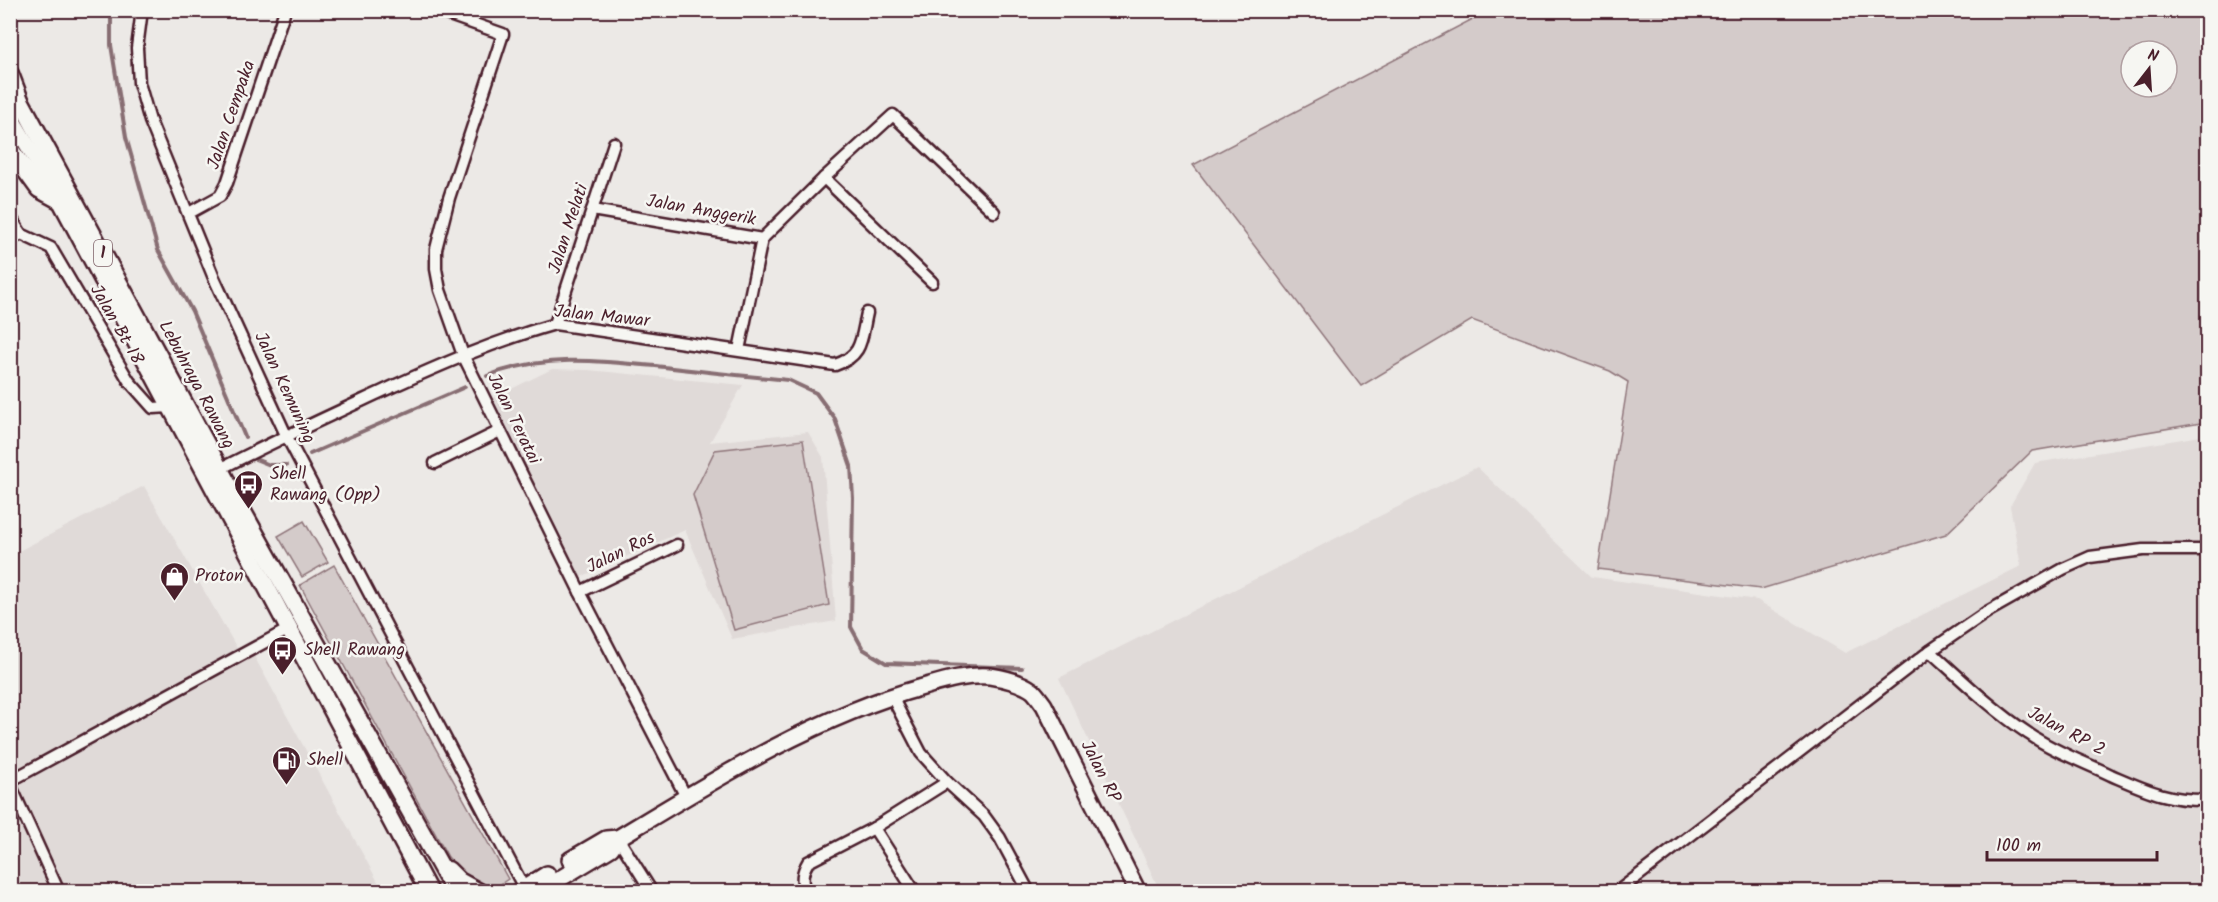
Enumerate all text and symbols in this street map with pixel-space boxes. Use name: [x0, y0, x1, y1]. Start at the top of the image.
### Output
north arrow: [2119, 39, 2179, 99]
text: N: [2144, 43, 2161, 70]
street label: Jalan Cempaka: [200, 57, 264, 173]
street label: Jalan Melati: [541, 180, 597, 278]
street label: Jalan Anggerik: [644, 187, 759, 235]
road number: 1: [94, 240, 112, 266]
street label: Jalan Bt 18: [81, 279, 151, 371]
street label: Jalan Mawar: [553, 298, 652, 337]
street label: Lebuhraya Rawang: [150, 316, 242, 454]
street label: Jalan Kemuning: [245, 327, 323, 449]
street label: Jalan Teratai: [478, 368, 548, 470]
place label: Shell Rawang (Opp): [270, 460, 381, 510]
bus stop icon: Shell Rawang (Opp): [233, 468, 265, 510]
street label: Jalan Ros: [582, 524, 660, 582]
shop icon: Proton: [158, 560, 190, 602]
place label: Proton: [195, 562, 244, 591]
bus stop icon: Shell Rawang: [267, 634, 299, 676]
place label: Shell Rawang: [304, 636, 405, 665]
street label: Jalan RP 2: [2022, 699, 2110, 765]
street label: Jalan RP: [1072, 736, 1129, 809]
fuel station icon: Shell: [270, 744, 302, 786]
place label: Shell: [307, 746, 344, 775]
scale bar: [1987, 824, 2156, 862]
text: 100 m: [1996, 832, 2041, 861]

